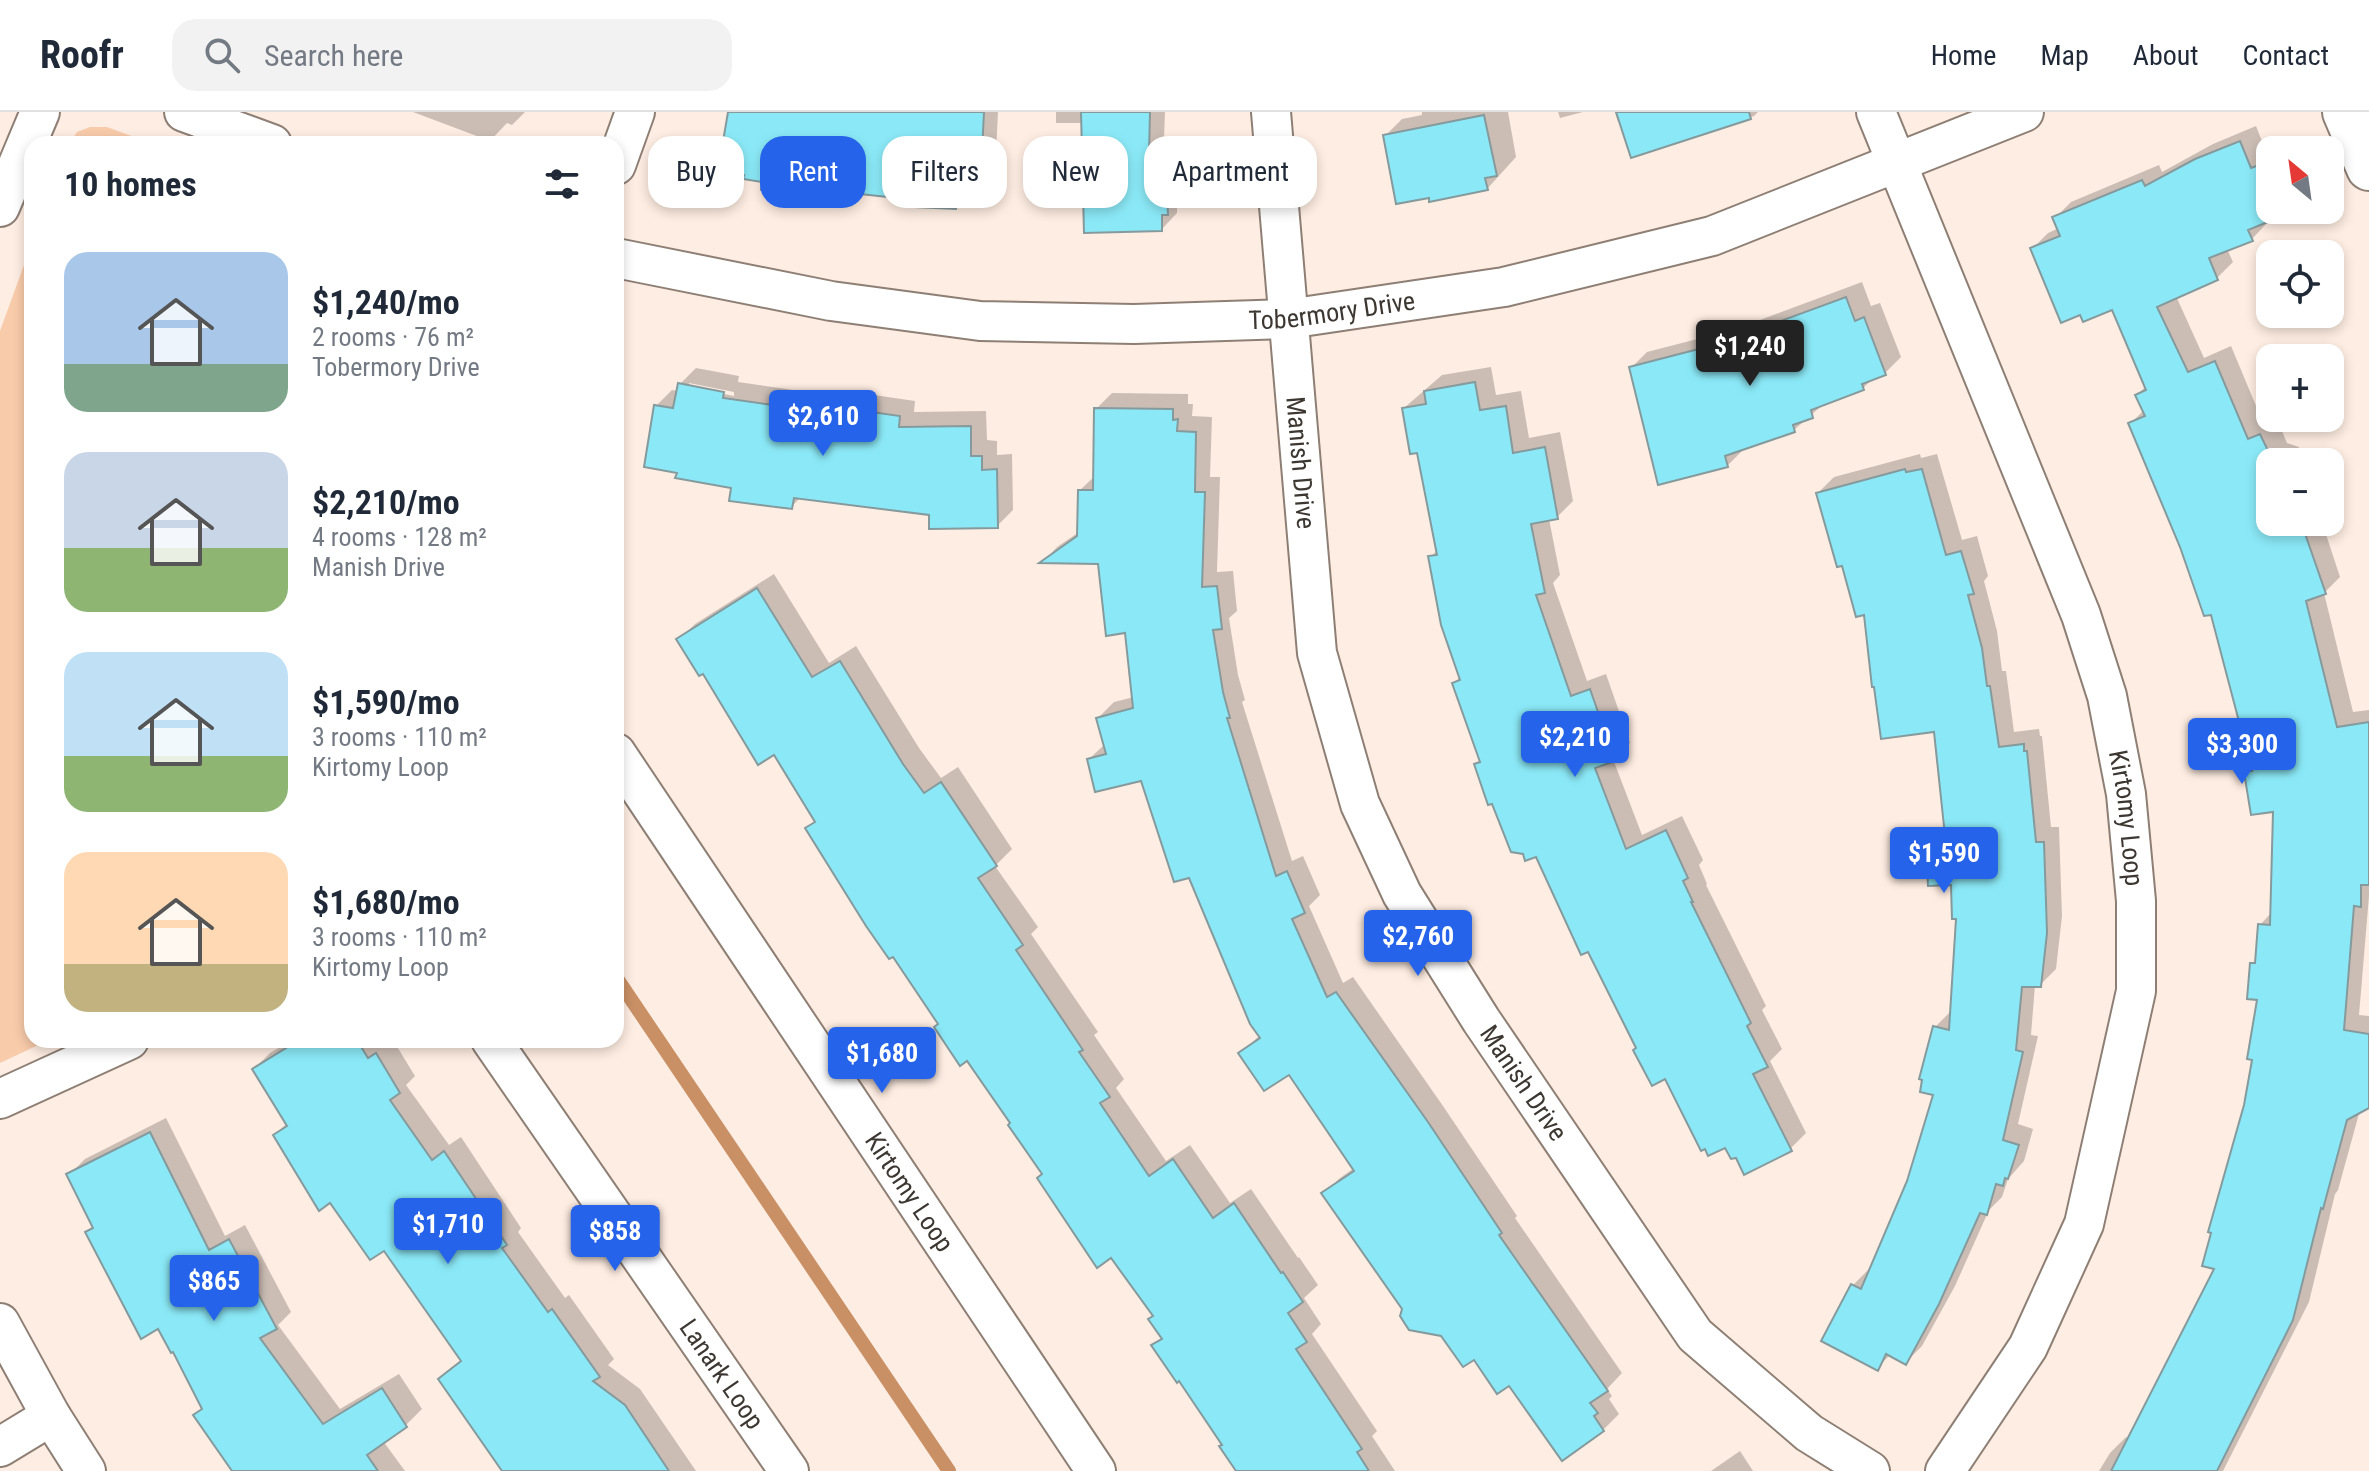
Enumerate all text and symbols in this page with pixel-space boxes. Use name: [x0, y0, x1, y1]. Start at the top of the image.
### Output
search box: [172, 19, 732, 91]
text: Roofr: [40, 33, 124, 77]
icon: search: [200, 33, 244, 77]
text: Search here: [264, 38, 403, 73]
text: Home: [1931, 39, 1996, 72]
text: Map: [2040, 39, 2089, 72]
text: About: [2133, 39, 2199, 72]
text: Contact: [2243, 39, 2329, 72]
chip: Buy: [648, 136, 744, 208]
chip: Rent: [760, 136, 866, 208]
chip: Filters: [882, 136, 1007, 208]
chip: New: [1023, 136, 1128, 208]
chip: Apartment: [1144, 136, 1317, 208]
north arrow: [2256, 136, 2344, 224]
map controls: [2256, 136, 2344, 536]
icon: filters: [540, 162, 584, 206]
text: 10 homes: [64, 164, 197, 204]
button: locate: [2256, 240, 2344, 328]
text: $1,240/mo: [312, 282, 460, 322]
icon: home: [128, 284, 224, 380]
street label: Tobermory Drive: [1248, 285, 1417, 335]
pin: $1,240: [1685, 320, 1815, 388]
text: 2 rooms · 76 m²: [312, 322, 474, 352]
text: $1,240: [1714, 331, 1786, 361]
button: +: [2256, 344, 2344, 432]
text: Tobermory Drive: [312, 352, 480, 382]
pin: $2,610: [758, 390, 888, 458]
street label: Manish Drive: [1280, 395, 1321, 530]
text: $2,610: [787, 401, 859, 431]
button: −: [2256, 448, 2344, 536]
text: $2,210/mo: [312, 482, 460, 522]
icon: home: [128, 484, 224, 580]
text: 4 rooms · 128 m²: [312, 522, 487, 552]
text: Manish Drive: [312, 552, 445, 582]
text: $1,590/mo: [312, 682, 460, 722]
icon: home: [128, 684, 224, 780]
pin: $2,210: [1510, 711, 1640, 779]
pin: $3,300: [2177, 718, 2307, 786]
text: 3 rooms · 110 m²: [312, 722, 487, 752]
text: $2,210: [1539, 722, 1611, 752]
text: $3,300: [2206, 729, 2278, 759]
street label: Kirtomy Loop: [2103, 747, 2150, 887]
text: Kirtomy Loop: [312, 752, 449, 782]
pin: $1,590: [1879, 827, 2009, 895]
text: $1,590: [1908, 838, 1980, 868]
text: $1,680/mo: [312, 882, 460, 922]
icon: home: [128, 884, 224, 980]
pin: $2,760: [1353, 910, 1483, 978]
text: $2,760: [1382, 921, 1454, 951]
text: 3 rooms · 110 m²: [312, 922, 487, 952]
text: Kirtomy Loop: [312, 952, 449, 982]
street label: Manish Drive: [1474, 1019, 1573, 1146]
pin: $1,680: [817, 1027, 947, 1095]
text: $1,680: [846, 1038, 918, 1068]
street label: Kirtomy Loop: [859, 1127, 960, 1257]
pin: $1,710: [383, 1198, 513, 1266]
pin: $858: [568, 1205, 662, 1273]
text: $1,710: [412, 1209, 484, 1239]
text: $858: [589, 1216, 641, 1246]
pin: $865: [167, 1255, 261, 1323]
text: $865: [188, 1266, 240, 1296]
street label: Lanark Loop: [673, 1313, 770, 1435]

